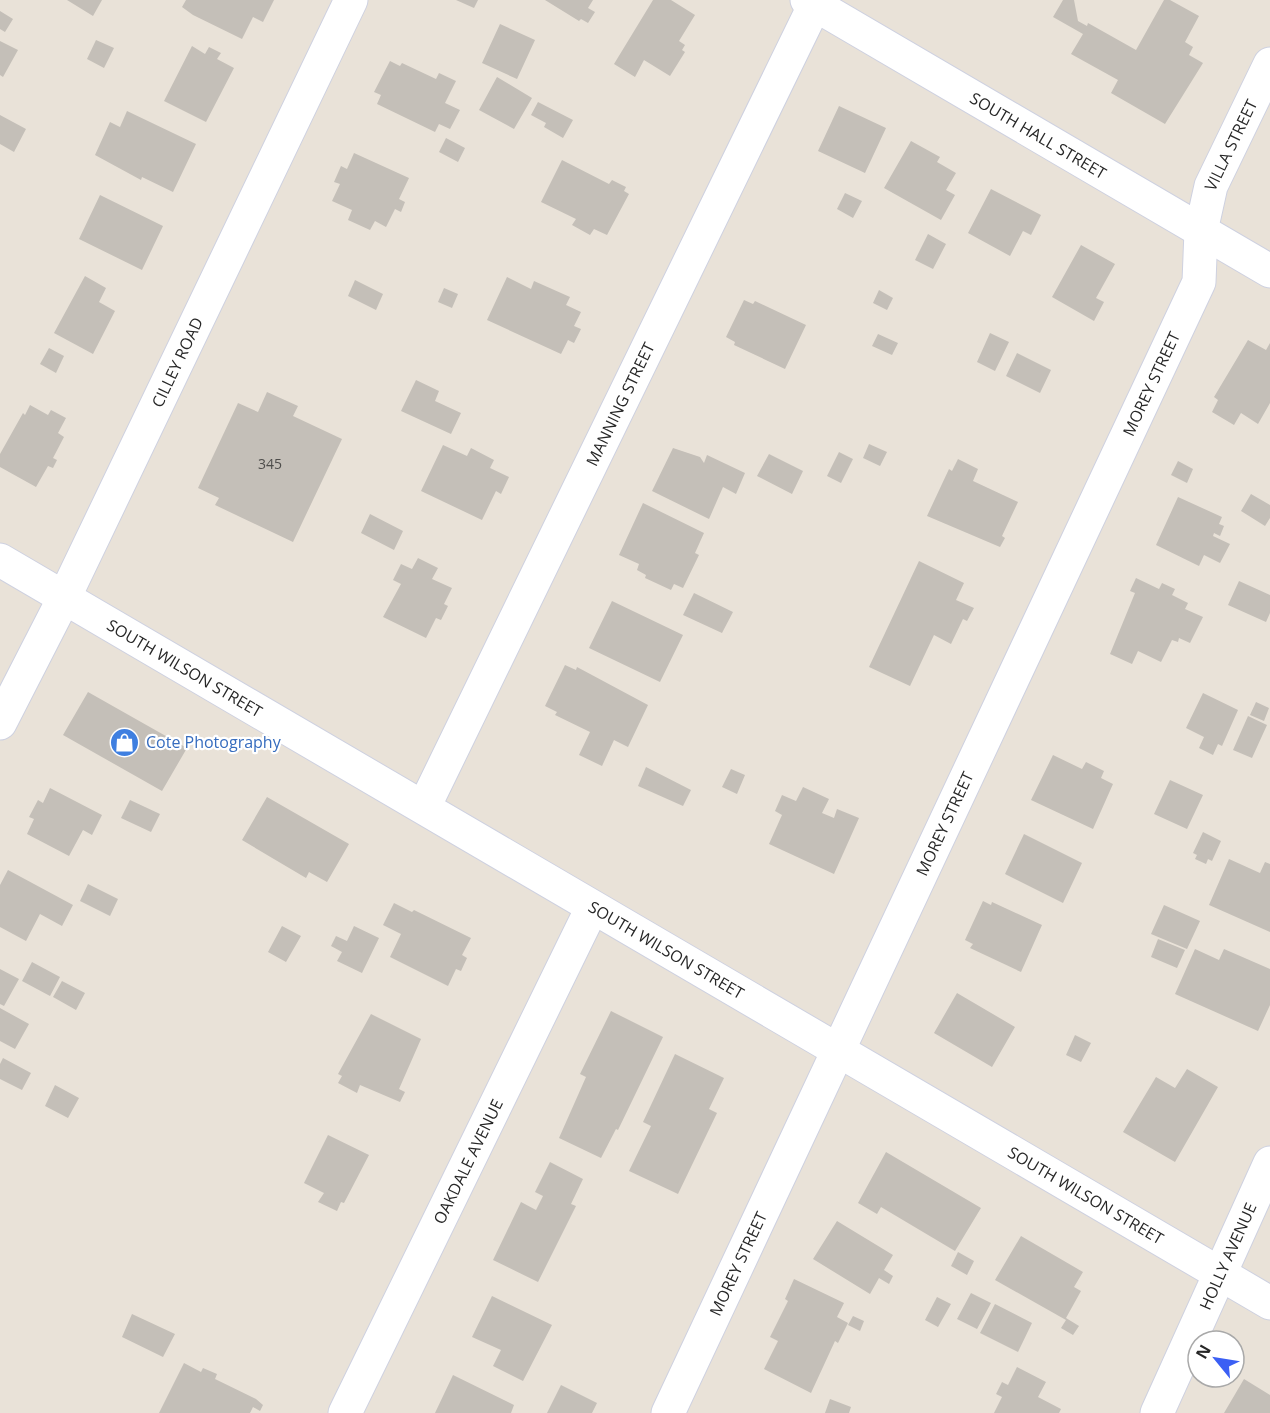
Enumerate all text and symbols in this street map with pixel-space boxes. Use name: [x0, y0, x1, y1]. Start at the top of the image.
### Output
street label: SOUTH HALL STREET: [966, 87, 1111, 184]
street label: VILLA STREET: [1199, 96, 1262, 195]
street label: CILLEY ROAD: [146, 314, 208, 411]
street label: MOREY STREET: [1117, 328, 1185, 440]
street label: MANNING STREET: [581, 339, 660, 470]
house number: 345: [258, 454, 282, 473]
street label: SOUTH WILSON STREET: [103, 614, 267, 722]
shop icon: Cote Photography: [109, 726, 141, 758]
place label: Cote Photography: [146, 731, 282, 753]
street label: MOREY STREET: [911, 768, 979, 879]
street label: SOUTH WILSON STREET: [584, 896, 748, 1004]
street label: OAKDALE AVENUE: [428, 1095, 508, 1228]
street label: SOUTH WILSON STREET: [1004, 1141, 1168, 1249]
street label: HOLLY AVENUE: [1194, 1199, 1262, 1313]
street label: MOREY STREET: [704, 1208, 772, 1319]
north arrow: [1186, 1329, 1246, 1389]
text: N: [1190, 1340, 1216, 1363]

